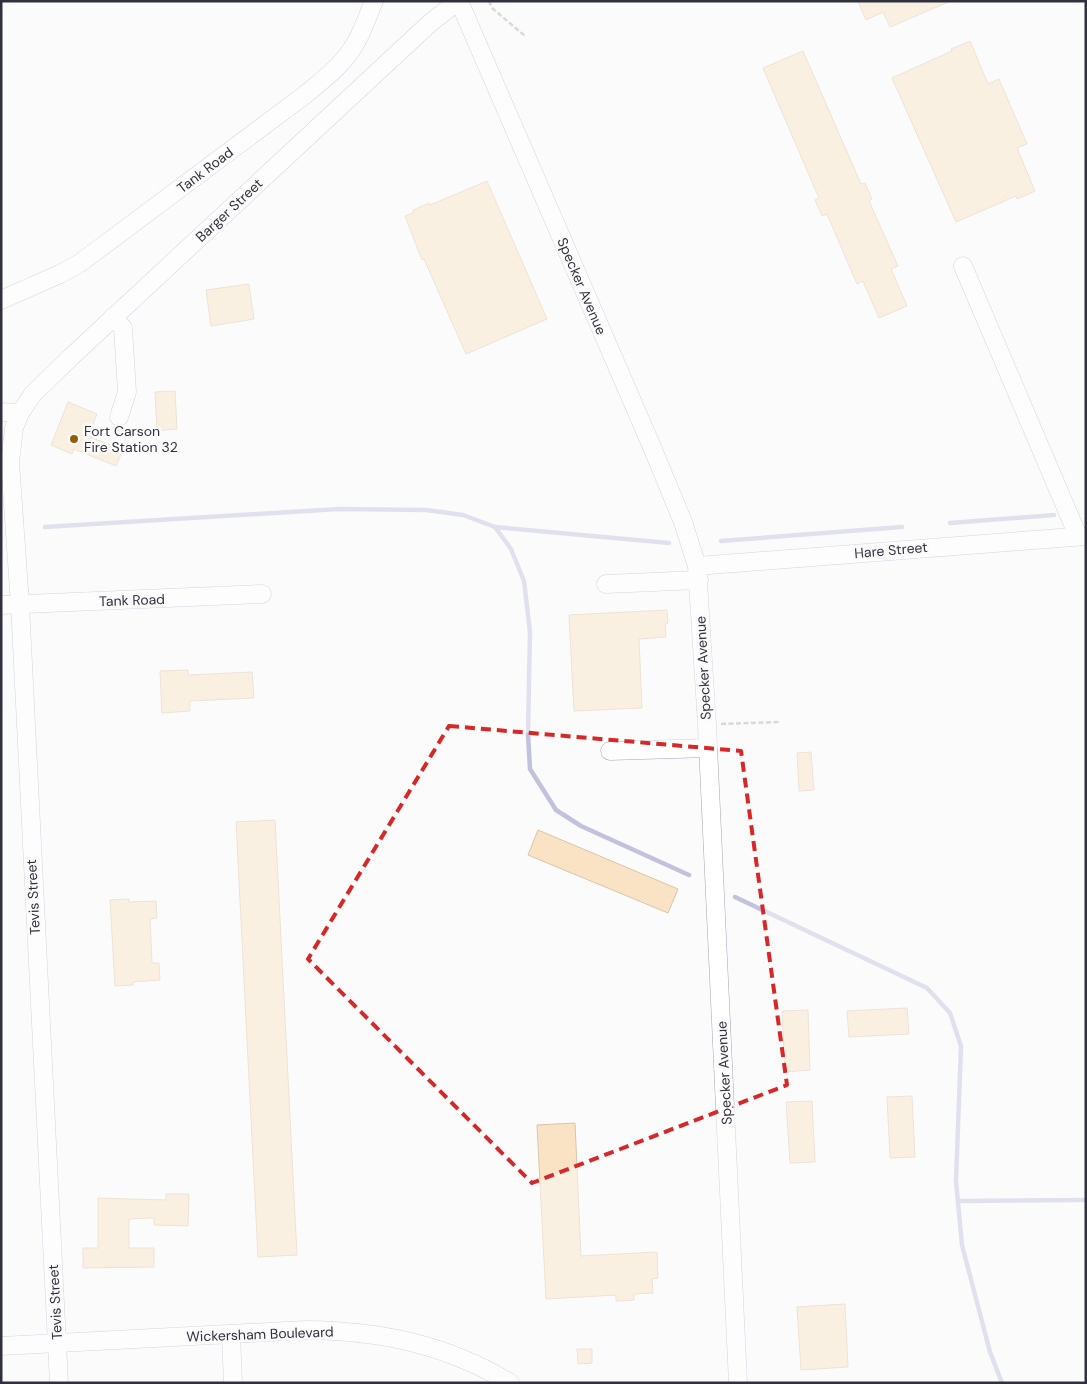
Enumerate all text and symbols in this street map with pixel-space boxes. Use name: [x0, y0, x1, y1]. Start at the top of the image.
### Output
street label: Tank Road: [173, 143, 237, 197]
street label: Barger Street: [192, 174, 266, 246]
street label: Specker Avenue: [553, 235, 611, 337]
place label: Fort Carson Fire Station 32: [84, 422, 178, 456]
marker: Fort Carson Fire Station 32: [68, 433, 80, 445]
street label: Hare Street: [854, 538, 928, 562]
street label: Tank Road: [99, 590, 165, 610]
street label: Specker Avenue: [691, 616, 715, 720]
street label: Tevis Street: [22, 859, 44, 935]
street label: Specker Avenue: [712, 1021, 736, 1125]
street label: Tevis Street: [44, 1264, 66, 1340]
street label: Wickersham Boulevard: [186, 1322, 334, 1346]

